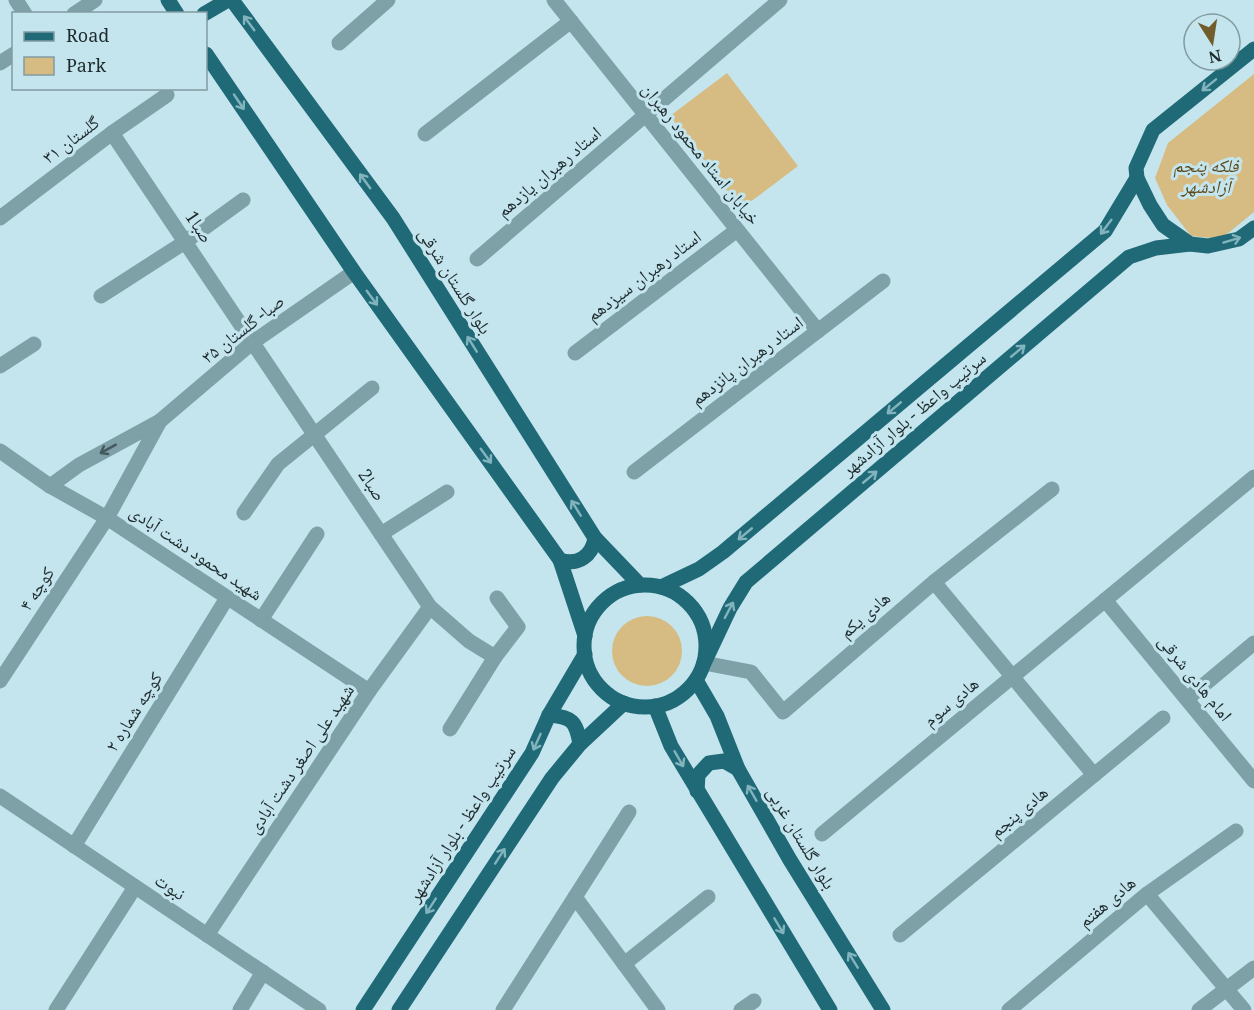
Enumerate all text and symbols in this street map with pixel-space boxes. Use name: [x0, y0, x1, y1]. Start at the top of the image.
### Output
legend: [12, 12, 207, 90]
north arrow: [1182, 12, 1242, 72]
one-way arrow: [243, 16, 256, 32]
text: Road: [66, 23, 109, 53]
text: N: [1205, 40, 1224, 69]
text: Park: [66, 53, 106, 83]
street label: خیابان استاد محمود رهبران: [632, 77, 766, 233]
one-way arrow: [1201, 79, 1217, 92]
one-way arrow: [232, 94, 245, 111]
street label: گلستان ۳۱: [37, 110, 108, 173]
street label: استاد رهبران یازدهم: [491, 120, 610, 227]
park label: فلکه پنجم آزادشهر: [1173, 153, 1240, 204]
one-way arrow: [359, 173, 371, 189]
street label: صبا1: [175, 206, 219, 251]
one-way arrow: [1100, 219, 1113, 235]
street label: بلوار گلستان شرقی: [408, 223, 498, 342]
street label: استاد رهبران سیزدهم: [581, 224, 709, 331]
one-way arrow: [1222, 234, 1241, 245]
street label: صبا- گلستان ۳۵: [196, 288, 292, 373]
one-way arrow: [366, 289, 378, 305]
street label: استاد رهبران پانزدهم: [685, 310, 811, 415]
one-way arrow: [465, 335, 478, 352]
one-way arrow: [1010, 344, 1026, 357]
street label: سرتیپ واعظ - بلوار آزادشهر: [835, 346, 995, 486]
one-way arrow: [887, 401, 902, 415]
one-way arrow: [100, 444, 118, 455]
one-way arrow: [480, 448, 492, 464]
street label: صبا2: [348, 464, 392, 509]
one-way arrow: [862, 470, 877, 484]
street label: شهید محمود دشت آبادی: [122, 499, 268, 611]
one-way arrow: [570, 501, 582, 517]
one-way arrow: [737, 527, 753, 540]
street label: کوچه ۴: [13, 562, 64, 618]
street label: هادی یکم: [834, 585, 899, 648]
one-way arrow: [723, 602, 735, 619]
street label: امام هادی شرقی: [1149, 629, 1238, 730]
street label: کوچه شماره ۲: [99, 667, 172, 759]
street label: هادی سوم: [918, 671, 987, 736]
street label: شهید علی اصغر دشت آبادی: [241, 679, 364, 841]
one-way arrow: [530, 732, 542, 750]
street label: سرتیپ واعظ - بلوار آزادشهر: [401, 741, 526, 910]
one-way arrow: [673, 750, 685, 767]
street label: هادی پنجم: [984, 780, 1056, 847]
street label: بلوار گلستان غربی: [757, 782, 842, 897]
one-way arrow: [745, 785, 757, 802]
one-way arrow: [495, 848, 507, 865]
street label: نبوت: [147, 867, 191, 910]
street label: هادی هفتم: [1072, 870, 1144, 937]
one-way arrow: [425, 897, 438, 914]
one-way arrow: [774, 917, 786, 934]
one-way arrow: [846, 952, 858, 969]

